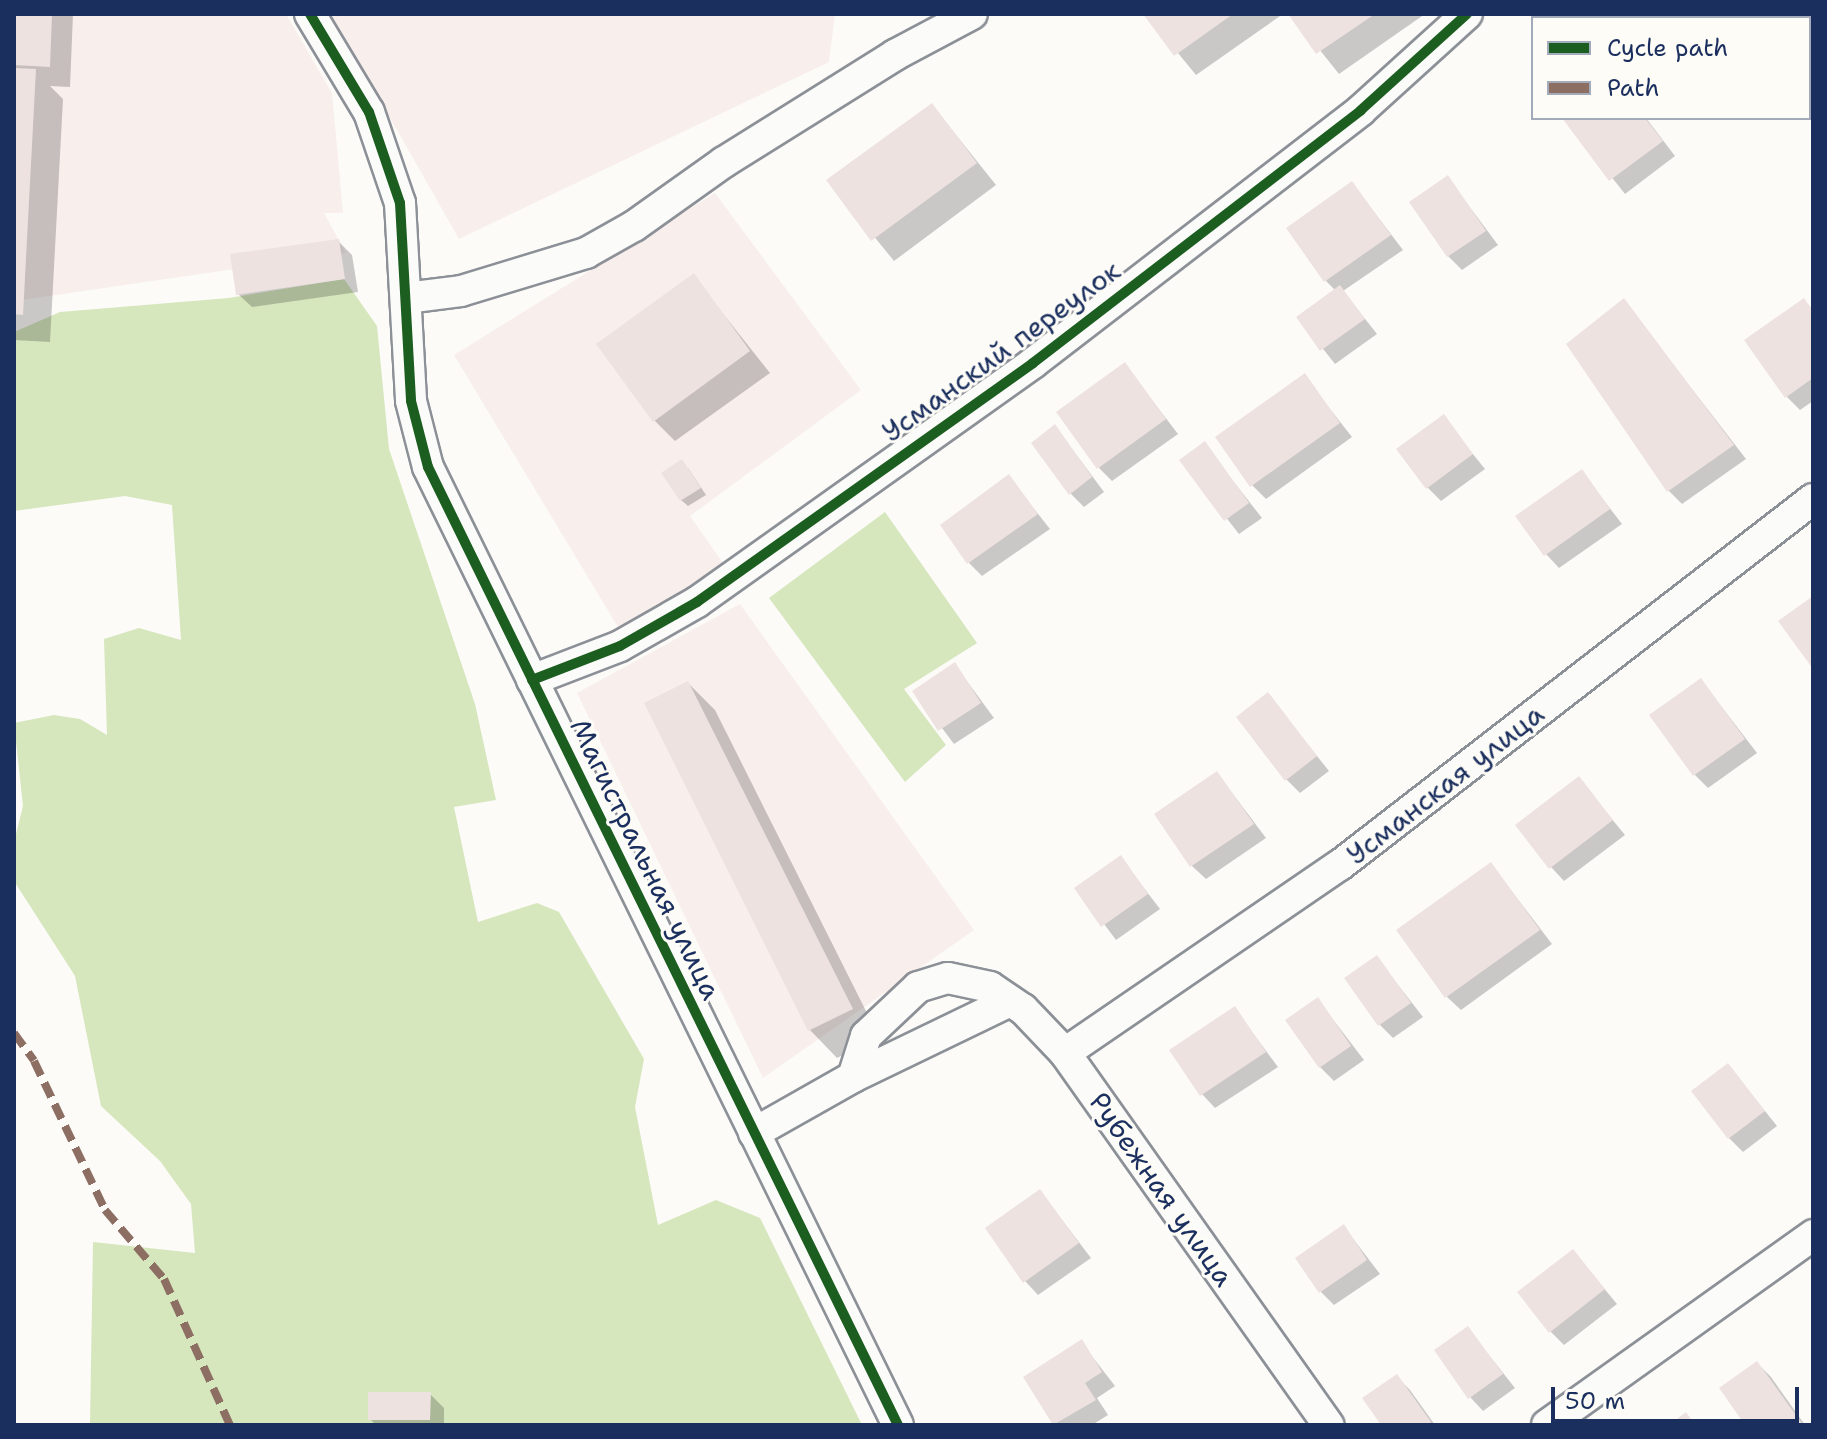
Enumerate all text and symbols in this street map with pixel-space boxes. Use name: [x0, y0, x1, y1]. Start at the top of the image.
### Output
legend: [1531, 16, 1811, 120]
text: Cycle path: [1607, 32, 1728, 64]
text: Path: [1607, 72, 1659, 104]
street label: Усманский переулок: [875, 253, 1127, 449]
street label: Усманская улица: [1340, 697, 1550, 871]
street label: Магистральная улица: [563, 713, 729, 1005]
street label: Рубежная улица: [1083, 1086, 1241, 1292]
scale bar: [1555, 1371, 1803, 1421]
text: 50 m: [1565, 1385, 1625, 1417]

